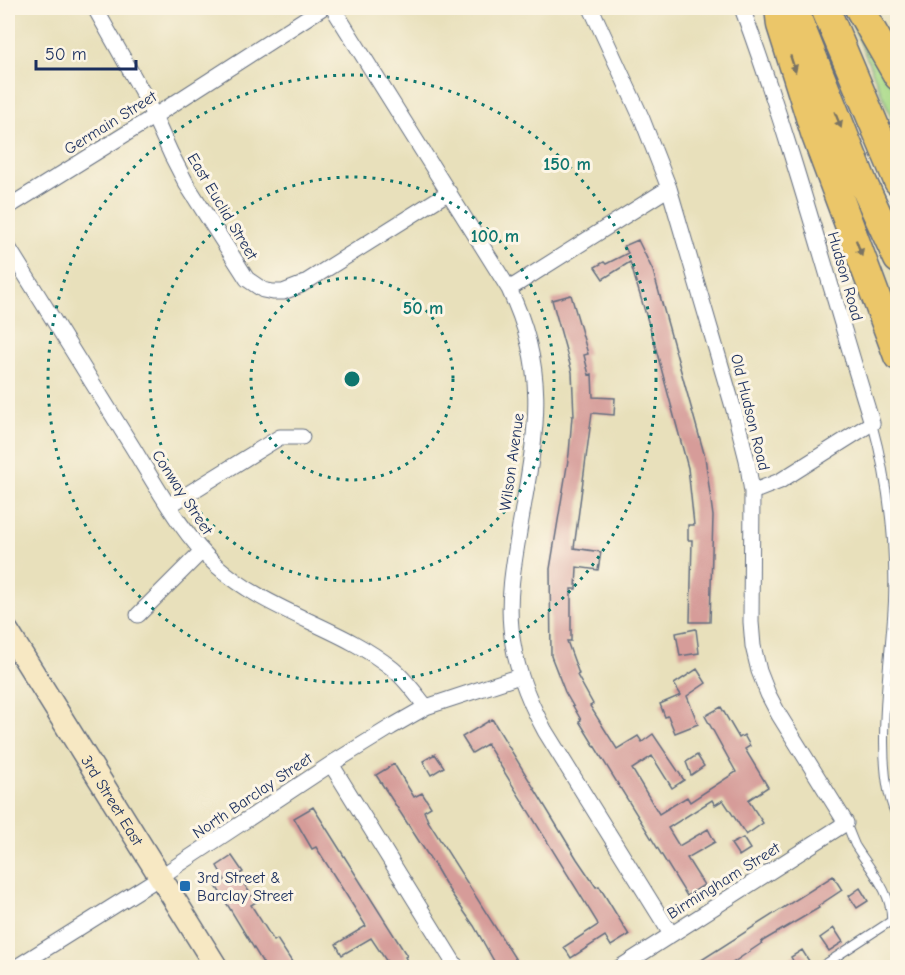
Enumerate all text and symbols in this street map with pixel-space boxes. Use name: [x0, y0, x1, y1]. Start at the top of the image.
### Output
scale bar: [36, 33, 136, 71]
text: 50 m: [45, 44, 87, 65]
one-way arrow: [789, 55, 799, 73]
street label: Germain Street: [61, 87, 160, 158]
one-way arrow: [833, 112, 843, 130]
street label: East Euclid Street: [183, 150, 261, 263]
text: 150 m: [543, 154, 591, 175]
text: 100 m: [471, 226, 519, 247]
street label: Hudson Road: [824, 230, 866, 323]
one-way arrow: [854, 239, 864, 257]
text: 50 m: [403, 298, 443, 319]
street label: Old Hudson Road: [727, 352, 773, 472]
centre of rings: [342, 369, 362, 389]
street label: Wilson Avenue: [496, 412, 528, 512]
street label: Conway Street: [148, 447, 216, 539]
street label: North Barclay Street: [190, 749, 316, 842]
street label: 3rd Street East: [77, 752, 147, 849]
street label: Birmingham Street: [664, 839, 784, 923]
place label: 3rd Street & Barclay Street: [197, 869, 294, 905]
marker: 3rd Street & Barclay Street: [178, 879, 192, 893]

